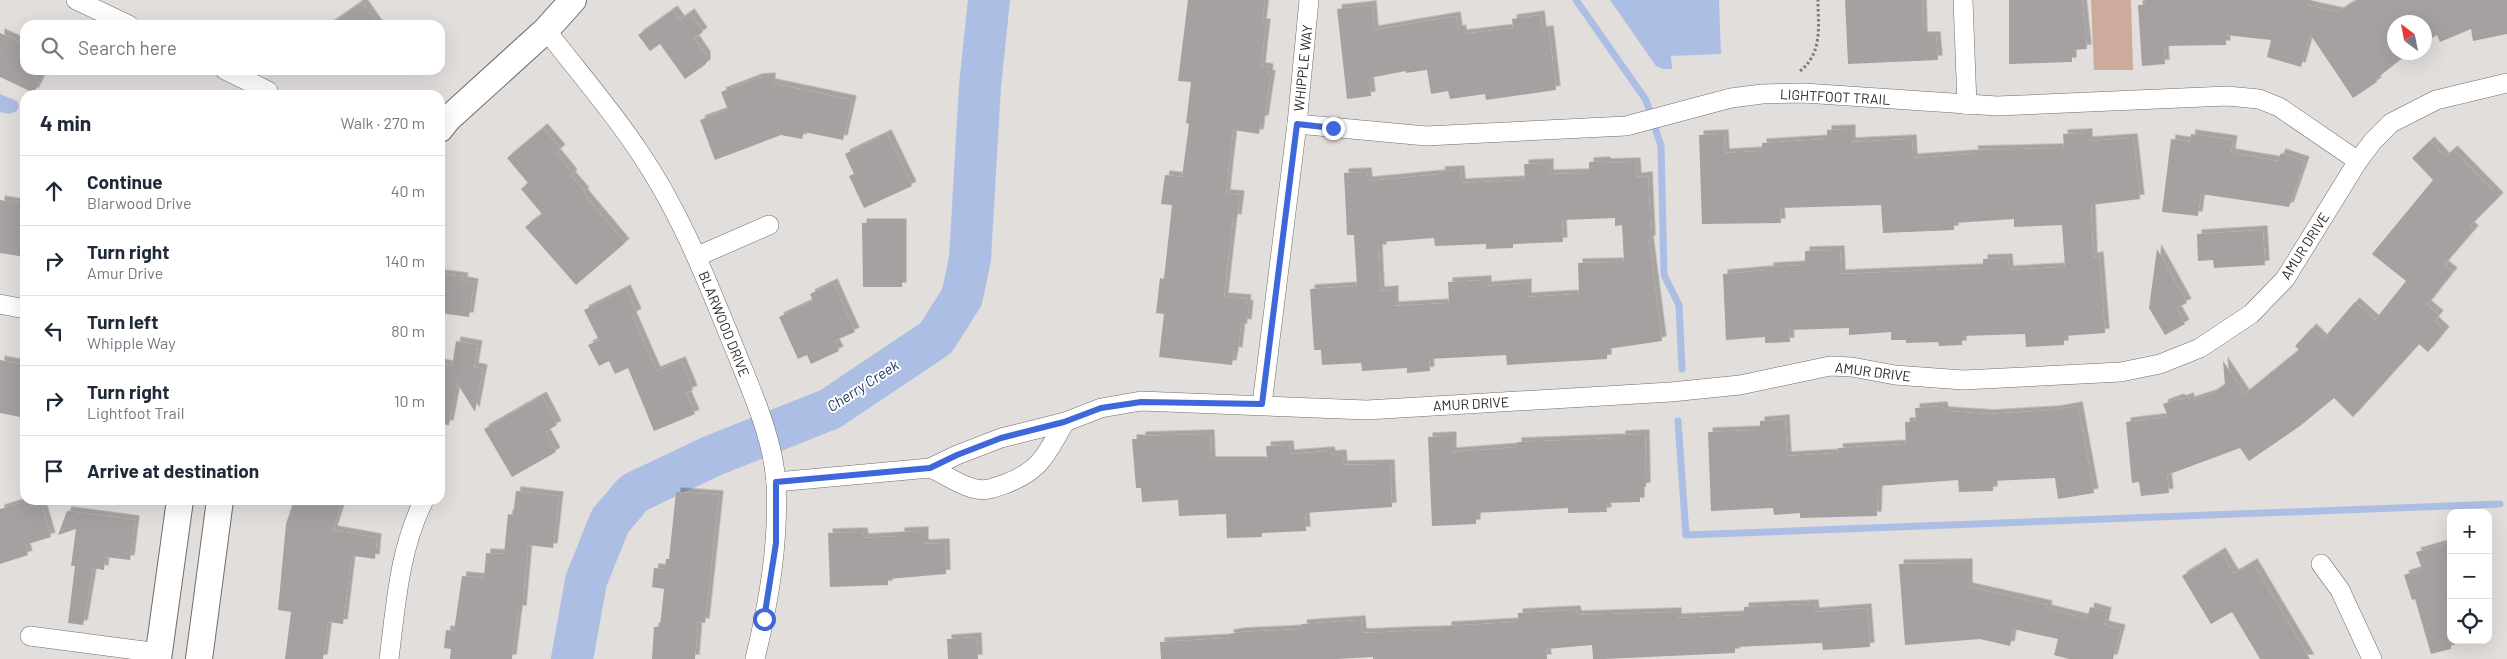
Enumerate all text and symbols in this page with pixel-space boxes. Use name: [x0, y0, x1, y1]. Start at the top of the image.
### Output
north arrow: [2387, 15, 2432, 60]
search box: [20, 20, 445, 75]
street label: WHIPPLE WAY: [1289, 24, 1316, 112]
icon: search: [38, 34, 66, 62]
text: Search here: [78, 36, 177, 59]
street label: LIGHTFOOT TRAIL: [1779, 85, 1891, 108]
text: 4 min: [40, 110, 91, 135]
text: Walk · 270 m: [340, 113, 425, 132]
route end: [1322, 117, 1345, 140]
text: Continue: [87, 170, 163, 193]
icon: ahead: [40, 177, 68, 205]
text: 40 m: [391, 181, 425, 200]
text: Blarwood Drive: [87, 193, 191, 212]
street label: AMUR DRIVE: [2277, 209, 2332, 282]
text: Turn right: [87, 240, 169, 263]
icon: right: [40, 247, 68, 275]
text: 140 m: [385, 251, 425, 270]
text: Amur Drive: [87, 263, 163, 282]
street label: BLARWOOD DRIVE: [696, 268, 753, 379]
text: Turn left: [87, 310, 158, 333]
icon: left: [40, 317, 68, 345]
text: 80 m: [391, 321, 425, 340]
text: Whipple Way: [87, 333, 176, 352]
water label: Cherry Creek: [823, 355, 902, 415]
street label: AMUR DRIVE: [1834, 358, 1912, 385]
text: Turn right: [87, 380, 169, 403]
icon: right: [40, 387, 68, 415]
text: 10 m: [394, 391, 425, 410]
street label: AMUR DRIVE: [1432, 393, 1510, 414]
text: Lightfoot Trail: [87, 403, 184, 422]
icon: arrive: [40, 457, 68, 485]
text: Arrive at destination: [87, 459, 259, 482]
map controls: [2447, 509, 2492, 644]
button: +: [2447, 509, 2492, 554]
button: −: [2447, 554, 2492, 599]
button: locate: [2447, 599, 2492, 644]
route start: [753, 608, 776, 631]

